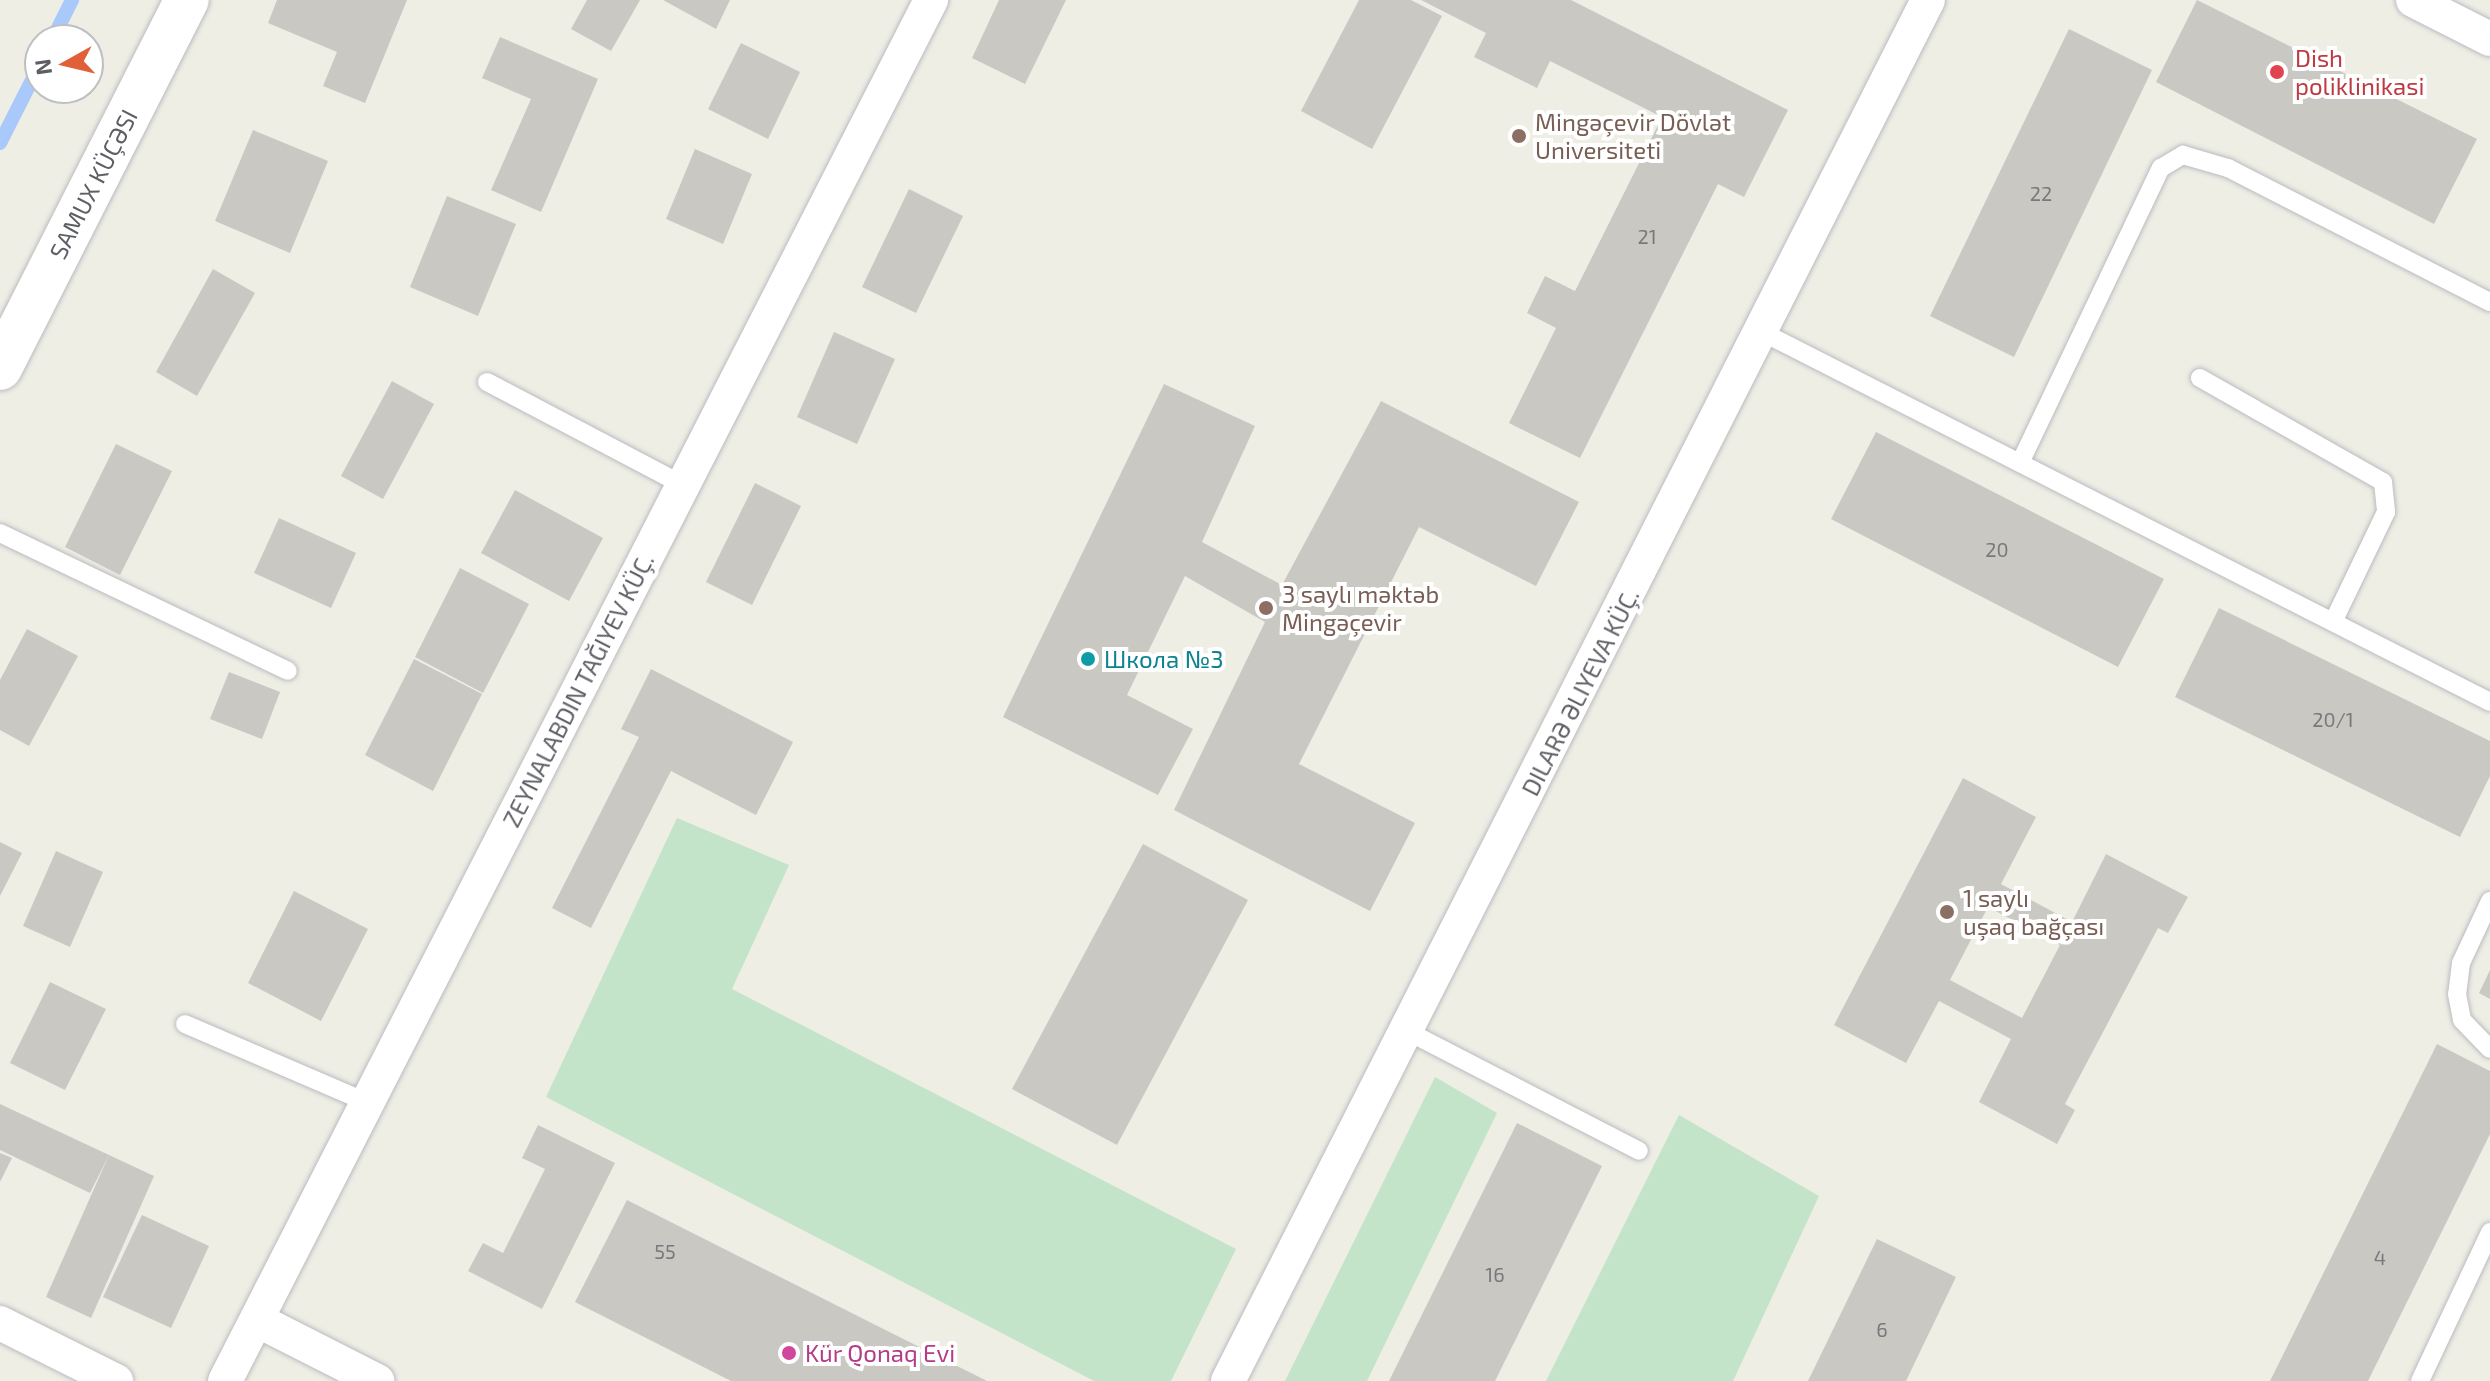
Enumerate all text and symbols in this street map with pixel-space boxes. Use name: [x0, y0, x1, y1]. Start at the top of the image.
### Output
north arrow: [24, 24, 104, 104]
place label: Dish poliklinikasi: [2295, 44, 2424, 100]
text: N: [28, 57, 56, 77]
marker: Dish poliklinikasi: [2266, 61, 2288, 83]
street label: SAMUX KÜÇƏSI: [43, 104, 143, 264]
place label: Mingəçevir Dövlət Universiteti: [1535, 108, 1732, 164]
marker: Mingəçevir Dövlət Universiteti: [1510, 127, 1528, 145]
house number: 22: [2030, 181, 2052, 205]
house number: 21: [1637, 224, 1657, 248]
house number: 20: [1985, 537, 2009, 561]
street label: ZEYNALABDIN TAĞIYEV KÜÇ.: [496, 548, 660, 832]
place label: 3 saylı məktəb Mingəçevir: [1282, 580, 1439, 636]
street label: DILARƏ ƏLIYEVA KÜÇ.: [1515, 583, 1645, 801]
marker: 3 saylı məktəb Mingəçevir: [1257, 599, 1275, 617]
place label: Школа №3: [1104, 645, 1224, 673]
marker: Школа №3: [1079, 650, 1097, 668]
house number: 20/1: [2312, 707, 2354, 731]
place label: 1 saylı uşaq bağçası: [1963, 884, 2104, 940]
marker: 1 saylı uşaq bağçası: [1938, 903, 1956, 921]
house number: 55: [654, 1239, 676, 1263]
house number: 4: [2374, 1245, 2386, 1269]
house number: 16: [1485, 1262, 1505, 1286]
house number: 6: [1876, 1317, 1888, 1341]
place label: Kür Qonaq Evi: [805, 1339, 956, 1367]
marker: Kür Qonaq Evi: [780, 1344, 798, 1362]

